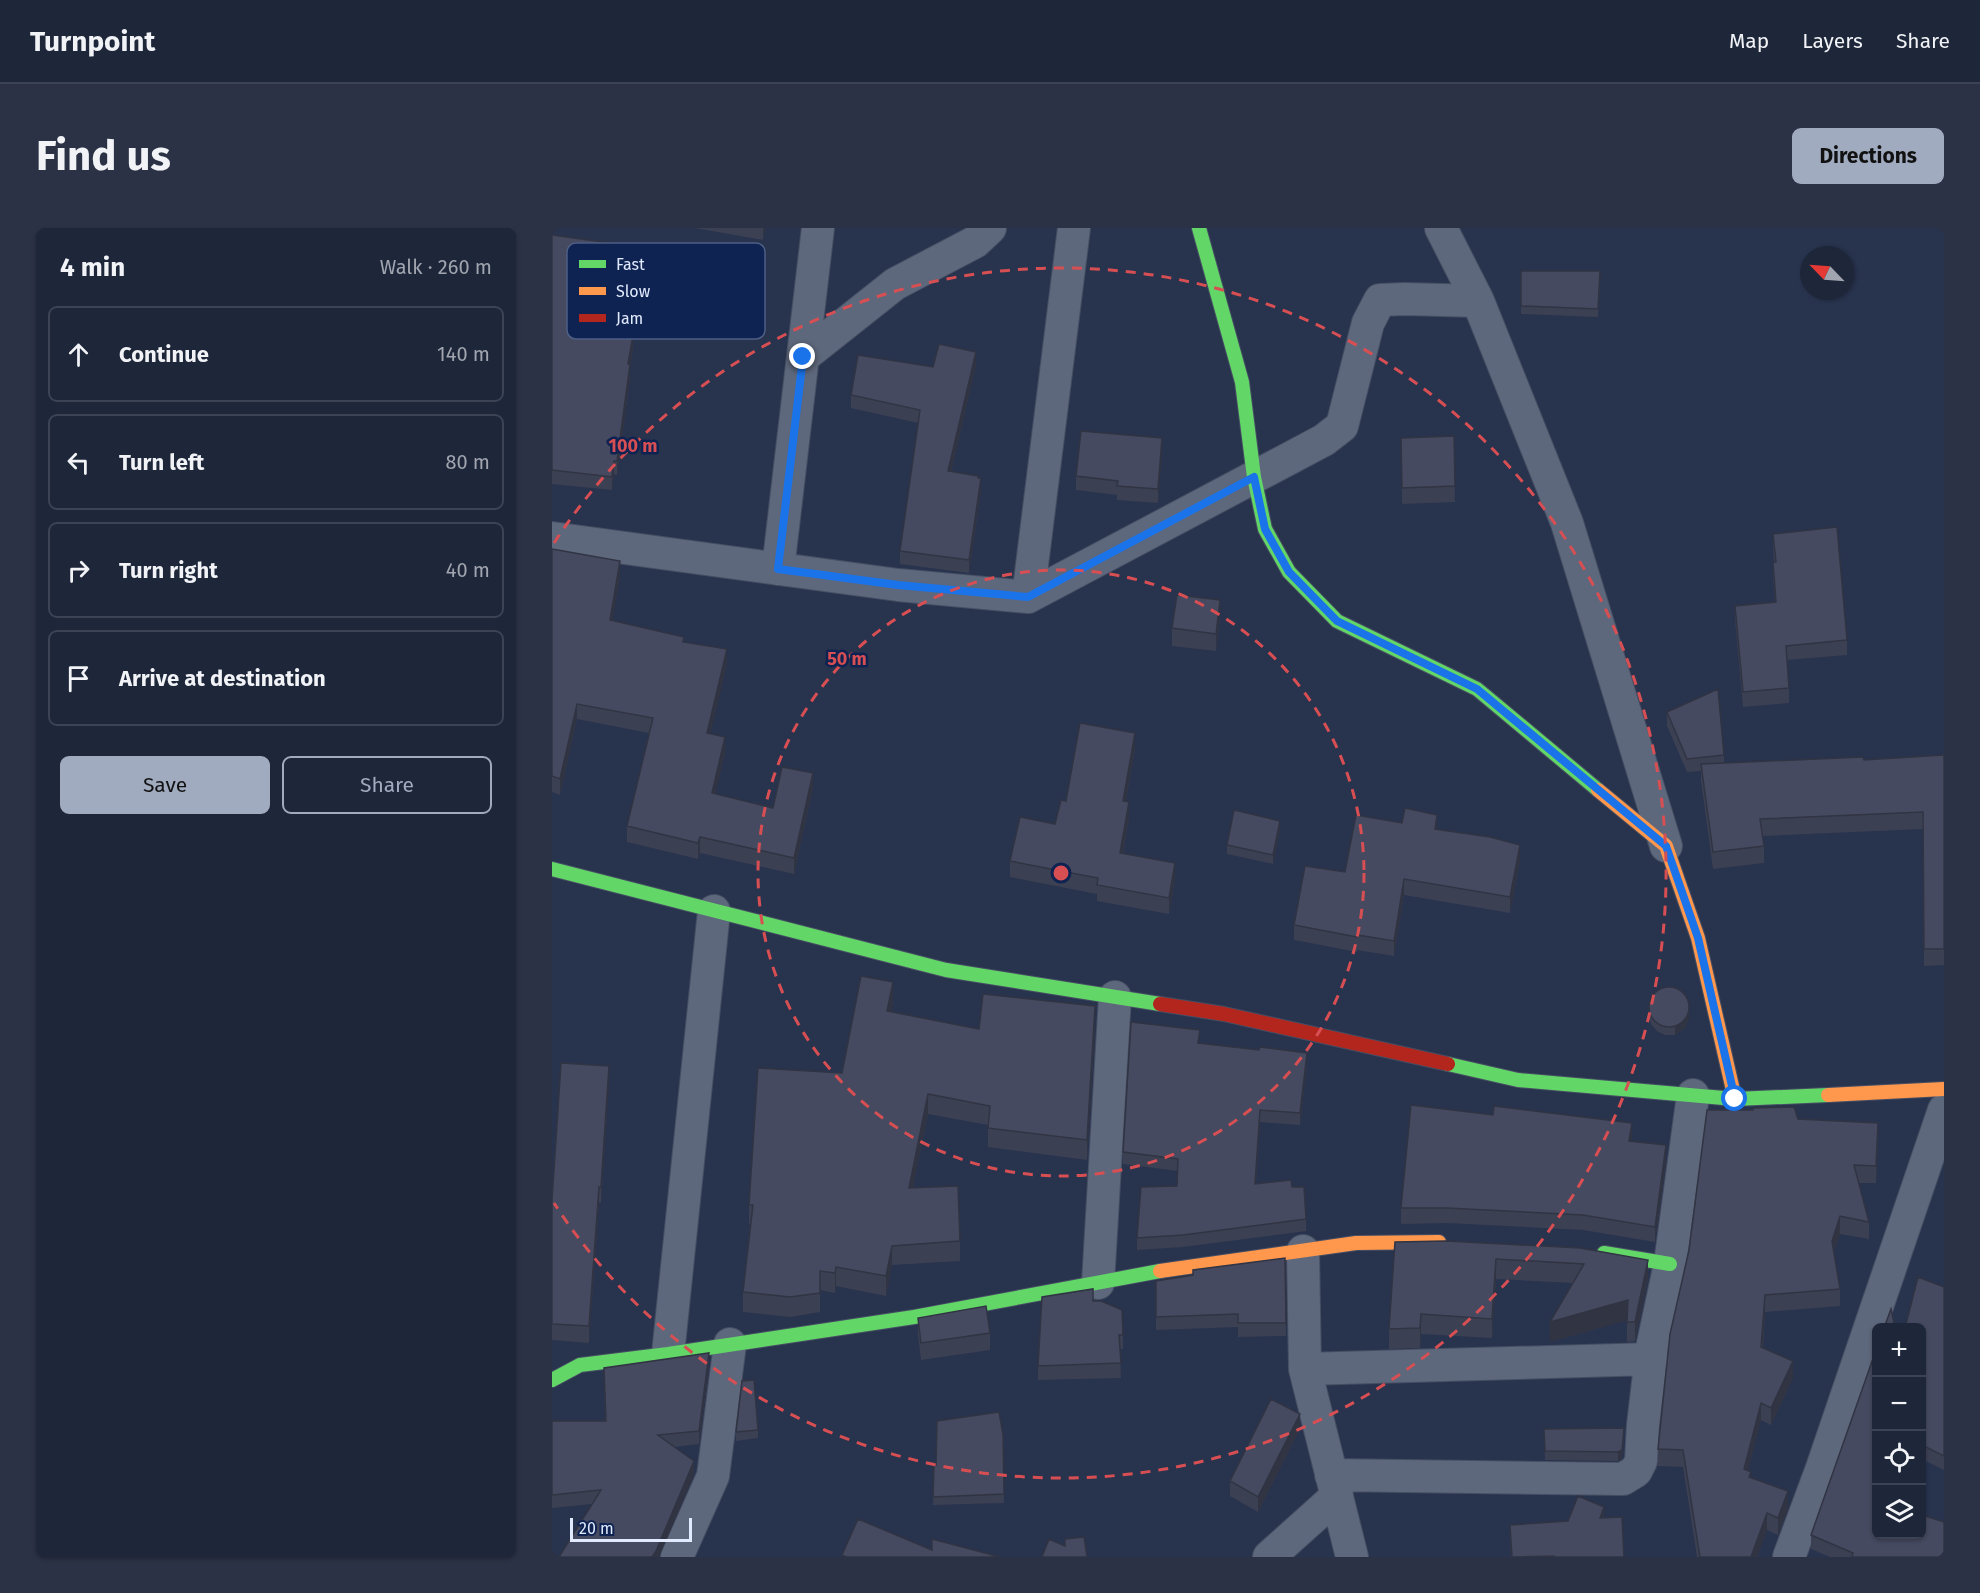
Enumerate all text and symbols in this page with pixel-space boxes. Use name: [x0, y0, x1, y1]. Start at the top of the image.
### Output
text: Turnpoint: [30, 25, 155, 58]
text: Map: [1729, 28, 1769, 54]
text: Layers: [1802, 28, 1863, 54]
text: Share: [1896, 28, 1950, 54]
button: Directions: [1792, 128, 1944, 184]
text: Find us: [36, 131, 171, 181]
legend: [567, 243, 765, 339]
north arrow: [1800, 246, 1854, 300]
text: 4 min: [60, 252, 125, 283]
text: Walk · 260 m: [380, 255, 492, 279]
text: Fast: [616, 255, 645, 274]
text: Slow: [616, 282, 651, 301]
text: Jam: [616, 309, 643, 328]
icon: ahead: [62, 338, 95, 371]
text: Continue: [119, 341, 209, 368]
text: 140 m: [437, 342, 490, 366]
route end: [789, 343, 815, 369]
text: 100 m: [609, 435, 657, 457]
icon: left: [62, 446, 95, 479]
text: Turn left: [119, 449, 204, 476]
text: 80 m: [445, 450, 490, 474]
icon: right: [62, 554, 95, 587]
text: Turn right: [119, 557, 218, 584]
text: 40 m: [446, 558, 490, 582]
text: 50 m: [827, 648, 867, 670]
icon: arrive: [62, 662, 95, 695]
text: Arrive at destination: [119, 665, 326, 692]
button: Save: [60, 756, 270, 814]
button: Share: [282, 756, 492, 814]
centre of rings: [1051, 863, 1071, 883]
route start: [1721, 1085, 1747, 1111]
map controls: [1872, 1323, 1926, 1539]
button: +: [1872, 1323, 1926, 1377]
button: −: [1872, 1377, 1926, 1431]
button: locate: [1872, 1431, 1926, 1485]
button: layers: [1872, 1485, 1926, 1539]
scale bar: [570, 1515, 692, 1542]
text: 20 m: [579, 1519, 614, 1538]

